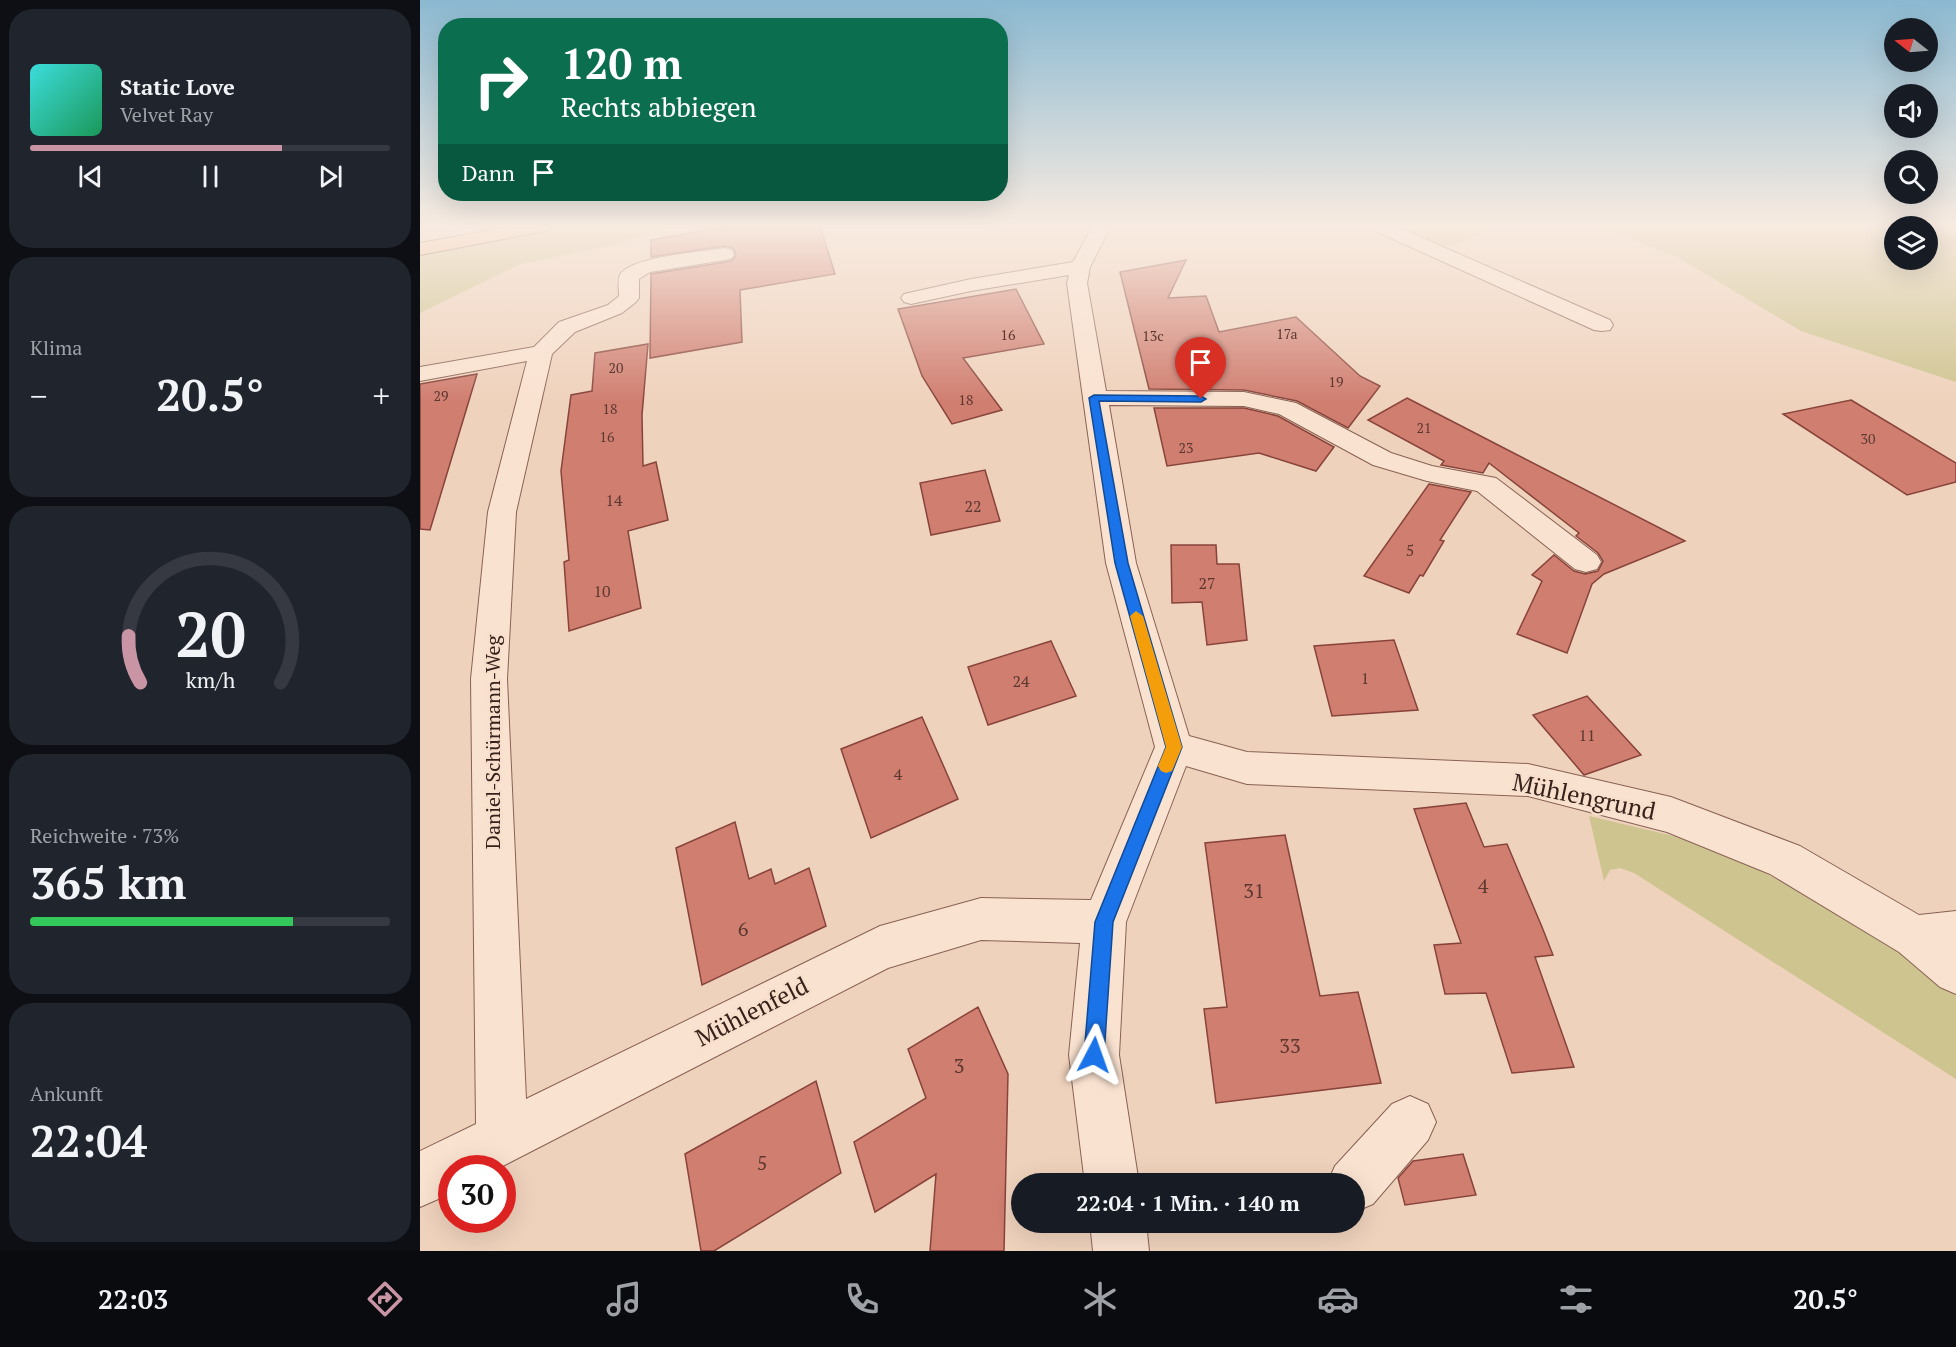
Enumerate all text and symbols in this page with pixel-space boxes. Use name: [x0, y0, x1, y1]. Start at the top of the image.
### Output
north arrow: [1884, 18, 1938, 72]
map controls: [1884, 18, 1938, 270]
text: 120 m: [561, 35, 682, 91]
icon: right: [462, 42, 540, 120]
text: Static Love: [120, 72, 235, 101]
button: sound: [1884, 84, 1938, 138]
text: Rechts abbiegen: [561, 89, 757, 125]
text: Velvet Ray: [120, 101, 213, 128]
button: search: [1884, 150, 1938, 204]
icon: arrive: [527, 156, 560, 189]
text: Dann: [462, 158, 515, 187]
icon: previous: [74, 160, 107, 193]
icon: pause: [194, 160, 227, 193]
icon: next: [314, 160, 347, 193]
button: layers: [1884, 216, 1938, 270]
house number: 17a: [1276, 324, 1298, 343]
house number: 16: [1001, 325, 1016, 344]
house number: 13c: [1142, 326, 1164, 345]
text: Klima: [30, 334, 82, 361]
pin: [1175, 337, 1226, 399]
icon: arrive: [1184, 346, 1217, 379]
house number: 20: [609, 358, 623, 377]
text: 20.5°: [156, 364, 264, 424]
house number: 19: [1329, 372, 1343, 391]
text: −: [30, 374, 48, 417]
text: +: [372, 374, 390, 417]
house number: 29: [434, 386, 448, 405]
house number: 18: [959, 390, 973, 409]
house number: 18: [603, 399, 617, 418]
house number: 21: [1417, 418, 1431, 437]
house number: 16: [600, 427, 615, 446]
house number: 30: [1861, 429, 1875, 448]
house number: 23: [1179, 438, 1193, 457]
house number: 14: [605, 489, 623, 511]
house number: 22: [964, 495, 982, 517]
house number: 5: [1406, 539, 1414, 561]
house number: 27: [1198, 572, 1216, 594]
house number: 10: [593, 580, 611, 602]
text: 20: [175, 592, 245, 675]
street label: Daniel-Schürmann-Weg: [479, 634, 506, 849]
text: km/h: [185, 666, 235, 694]
house number: 1: [1361, 667, 1369, 689]
house number: 24: [1012, 670, 1030, 692]
house number: 11: [1578, 724, 1596, 746]
house number: 4: [894, 763, 903, 785]
street label: Mühlengrund: [1510, 765, 1659, 827]
text: Reichweite · 73%: [30, 822, 179, 849]
text: 365 km: [30, 852, 186, 912]
house number: 4: [1478, 872, 1489, 899]
house number: 31: [1243, 877, 1265, 904]
house number: 6: [738, 915, 749, 942]
street label: Mühlenfeld: [690, 969, 813, 1053]
position arrow: [1062, 1023, 1126, 1087]
house number: 33: [1279, 1032, 1301, 1059]
house number: 3: [954, 1052, 964, 1079]
text: Ankunft: [30, 1080, 103, 1107]
text: 22:04: [30, 1110, 147, 1170]
house number: 5: [757, 1149, 767, 1176]
speed limit sign: 30: [438, 1155, 516, 1233]
text: 22:04 · 1 Min. · 140 m: [1076, 1188, 1300, 1217]
icon: directions: [364, 1278, 406, 1320]
icon: music: [603, 1278, 645, 1320]
icon: phone: [841, 1278, 883, 1320]
icon: climate: [1079, 1278, 1121, 1320]
icon: car: [1317, 1278, 1359, 1320]
icon: filters: [1555, 1278, 1597, 1320]
text: 22:03: [98, 1281, 168, 1317]
text: 20.5°: [1793, 1281, 1858, 1317]

